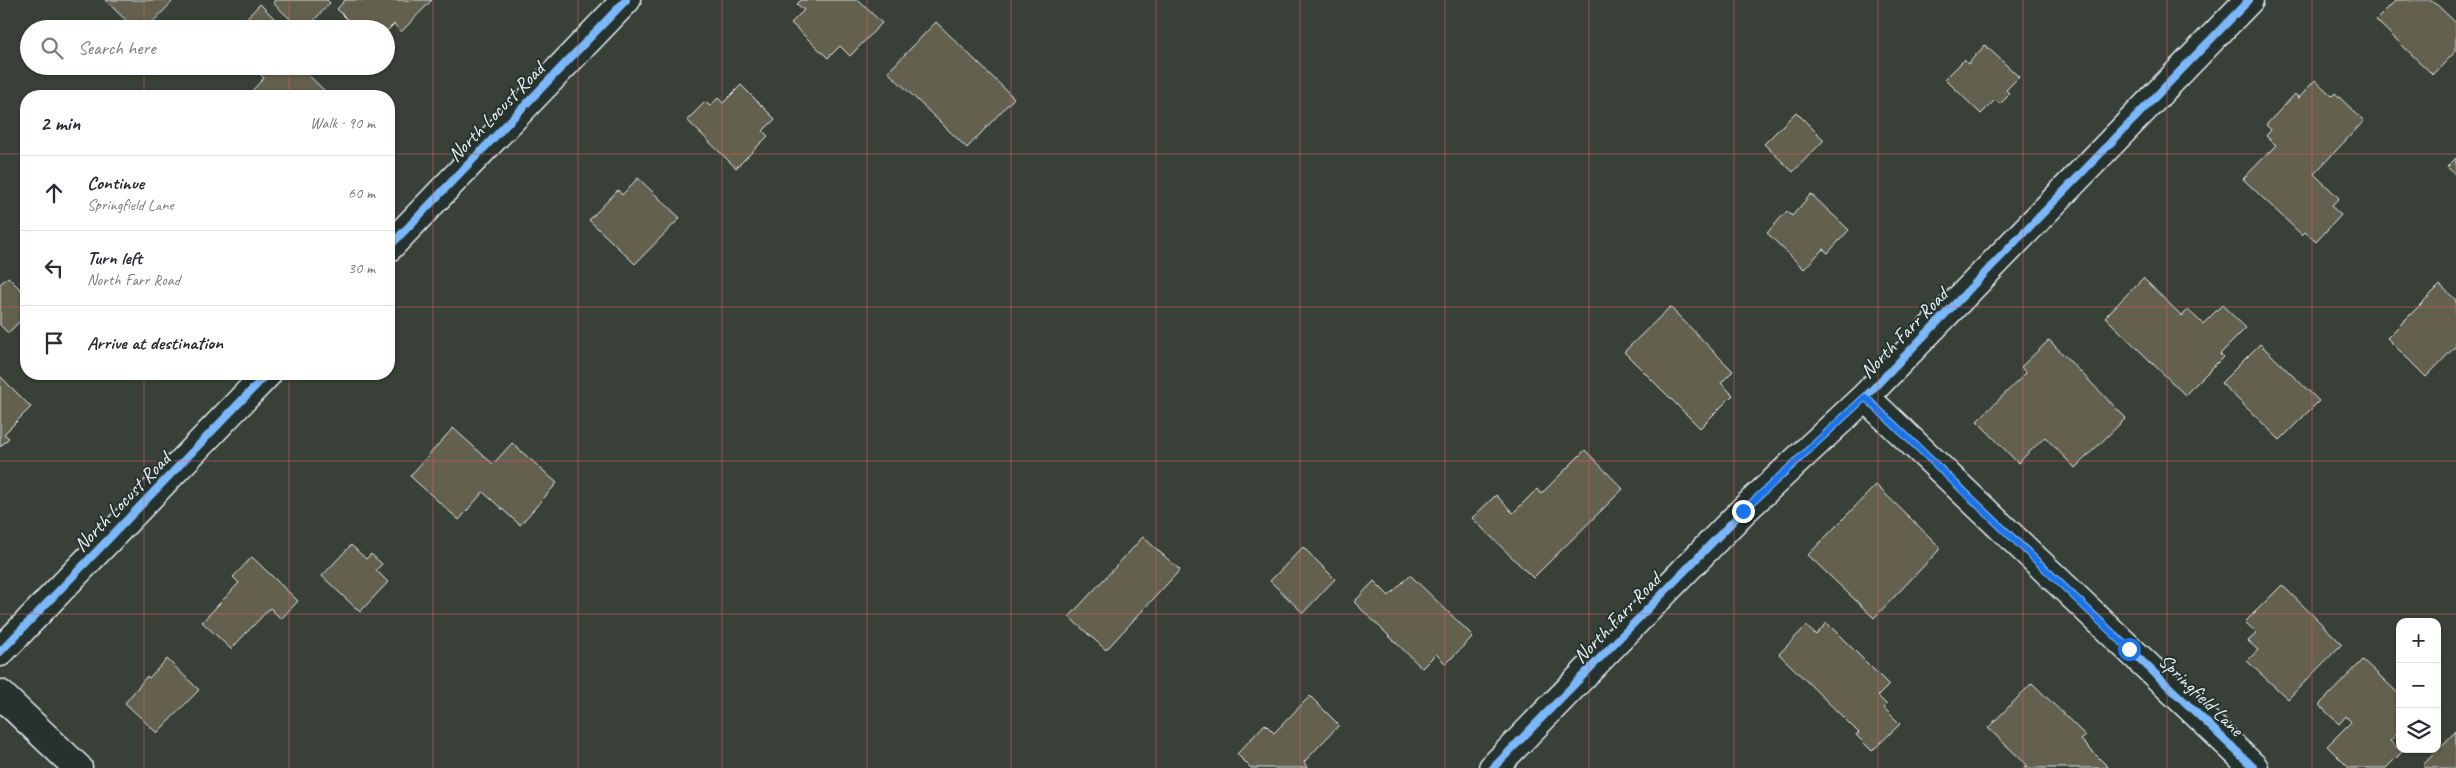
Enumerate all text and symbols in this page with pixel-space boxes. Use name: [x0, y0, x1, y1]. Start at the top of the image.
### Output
search box: [20, 20, 395, 75]
icon: search: [38, 34, 66, 62]
text: Search here: [78, 36, 155, 60]
street label: North Locust Road: [442, 55, 552, 167]
text: 2 min: [40, 110, 80, 136]
text: Walk · 90 m: [310, 113, 375, 133]
text: Continue: [87, 171, 144, 195]
icon: ahead: [40, 179, 68, 207]
text: 60 m: [348, 183, 375, 203]
text: Springfield Lane: [87, 195, 174, 215]
text: Turn left: [87, 246, 142, 270]
icon: left: [40, 254, 68, 282]
text: 30 m: [348, 258, 375, 278]
text: North Farr Road: [87, 270, 180, 290]
street label: North Farr Road: [1855, 280, 1956, 383]
icon: arrive: [40, 329, 68, 357]
text: Arrive at destination: [87, 331, 223, 355]
street label: North Locust Road: [68, 445, 178, 557]
route end: [1732, 500, 1755, 523]
street label: North Farr Road: [1568, 565, 1669, 668]
map controls: [2396, 618, 2441, 753]
button: +: [2396, 618, 2441, 663]
route start: [2118, 638, 2141, 661]
street label: Springfield Lane: [2153, 648, 2250, 743]
button: −: [2396, 663, 2441, 708]
button: layers: [2396, 708, 2441, 753]

